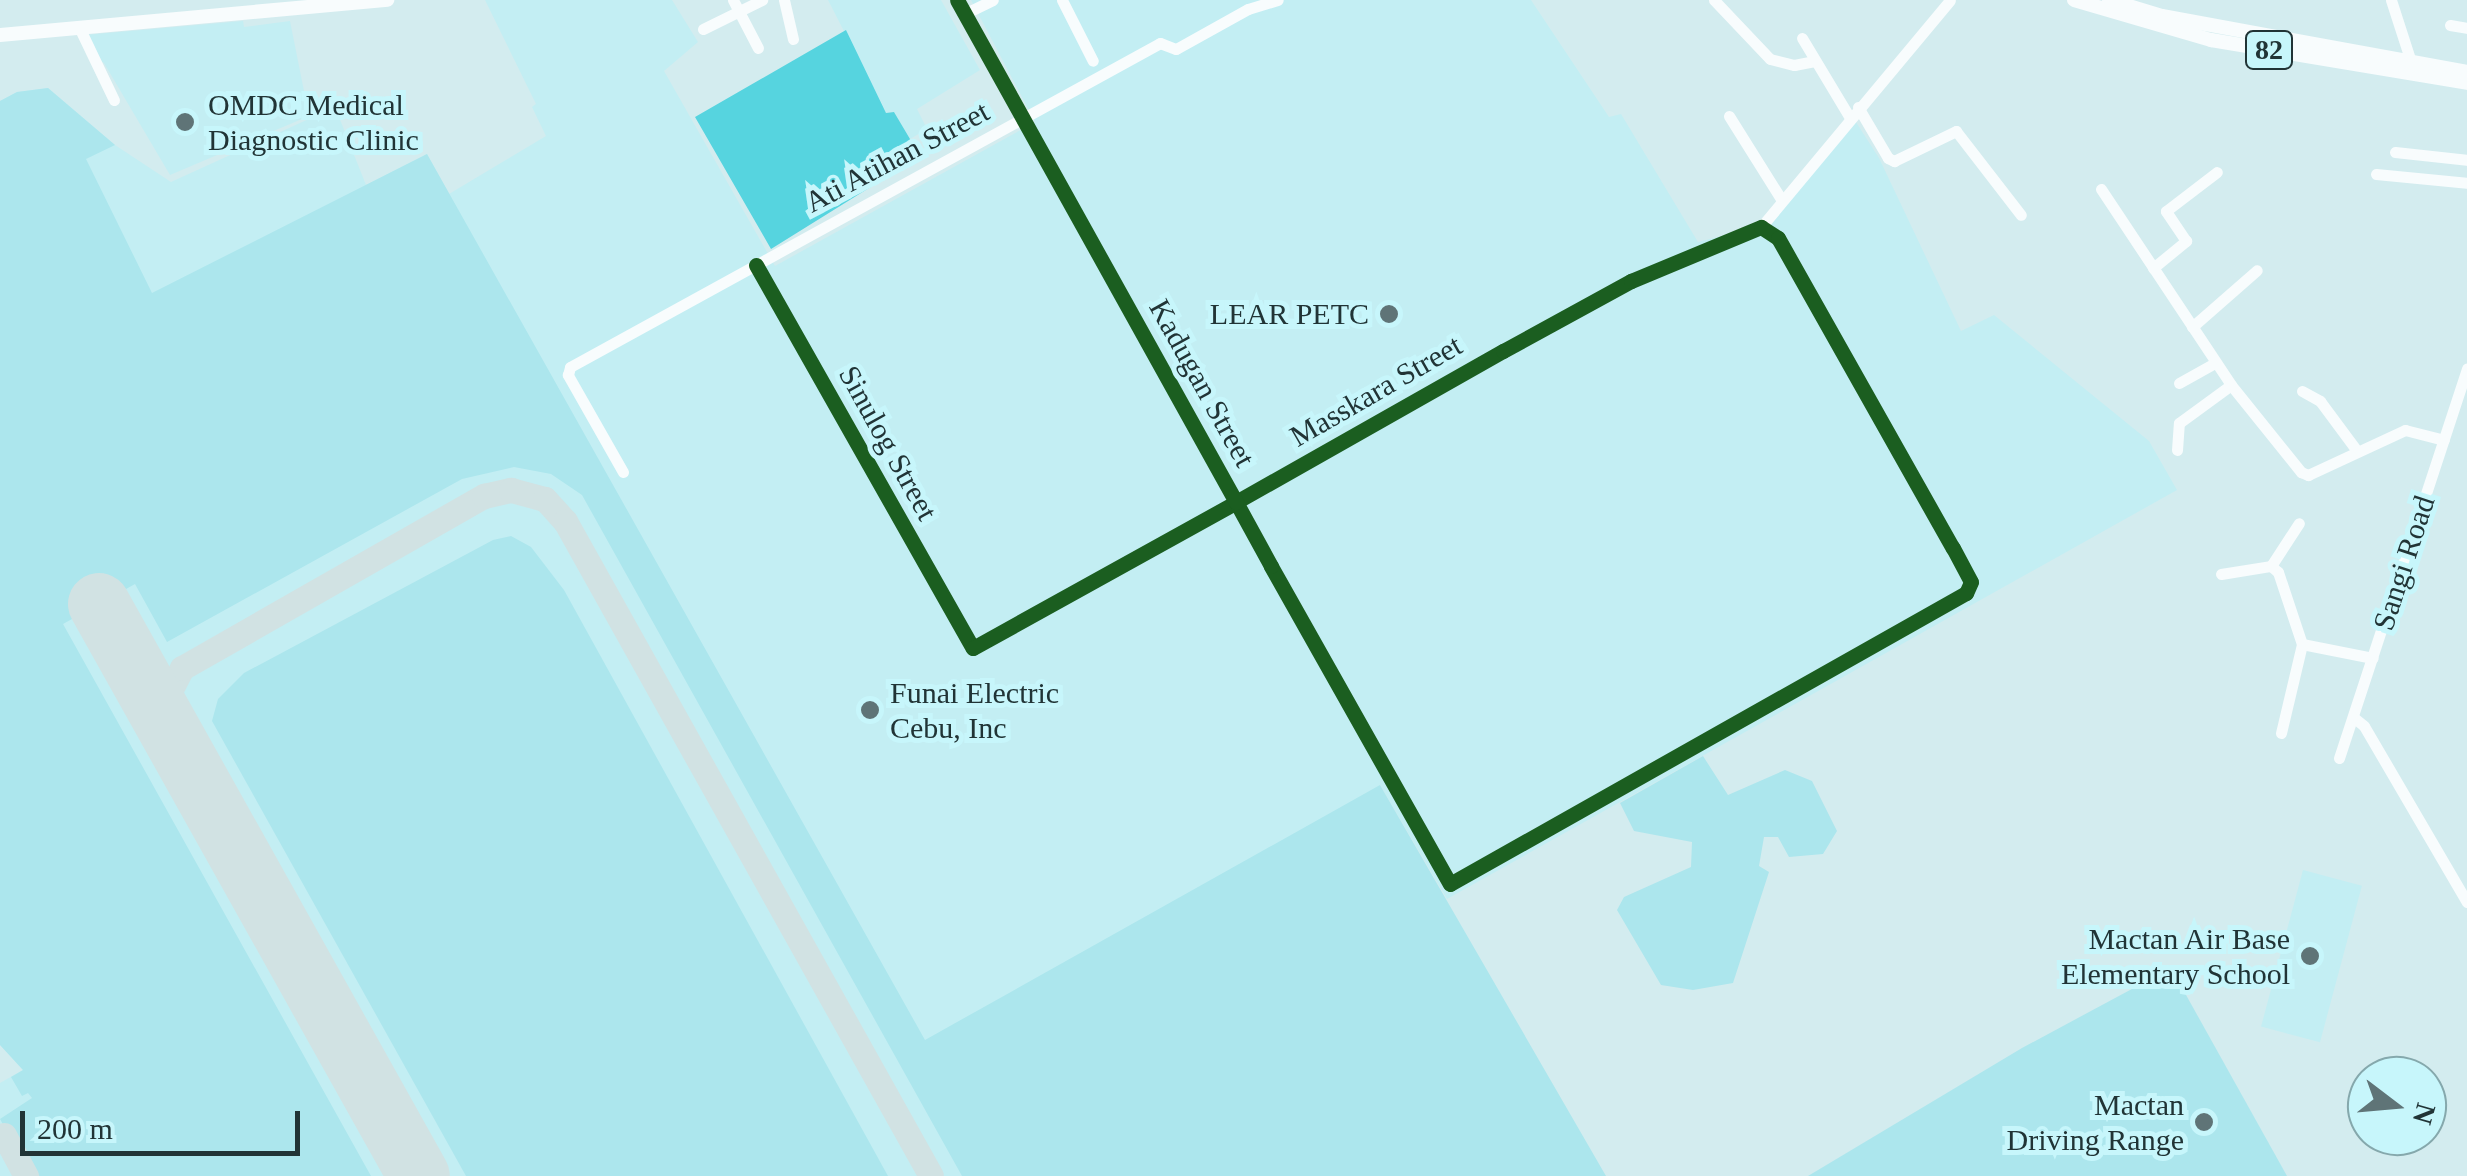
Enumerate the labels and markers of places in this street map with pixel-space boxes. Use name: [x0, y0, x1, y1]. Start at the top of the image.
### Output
place label: OMDC Medical Diagnostic Clinic: [208, 87, 419, 158]
marker: OMDC Medical Diagnostic Clinic: [172, 109, 198, 135]
place label: LEAR PETC: [1210, 296, 1369, 332]
marker: LEAR PETC: [1378, 303, 1400, 325]
place label: Funai Electric Cebu, Inc: [890, 675, 1059, 746]
marker: Funai Electric Cebu, Inc: [859, 699, 881, 721]
place label: Mactan Air Base Elementary School: [2061, 921, 2290, 992]
marker: Mactan Air Base Elementary School: [2299, 945, 2321, 967]
place label: Mactan Driving Range: [2007, 1087, 2184, 1158]
marker: Mactan Driving Range: [2193, 1111, 2215, 1133]

